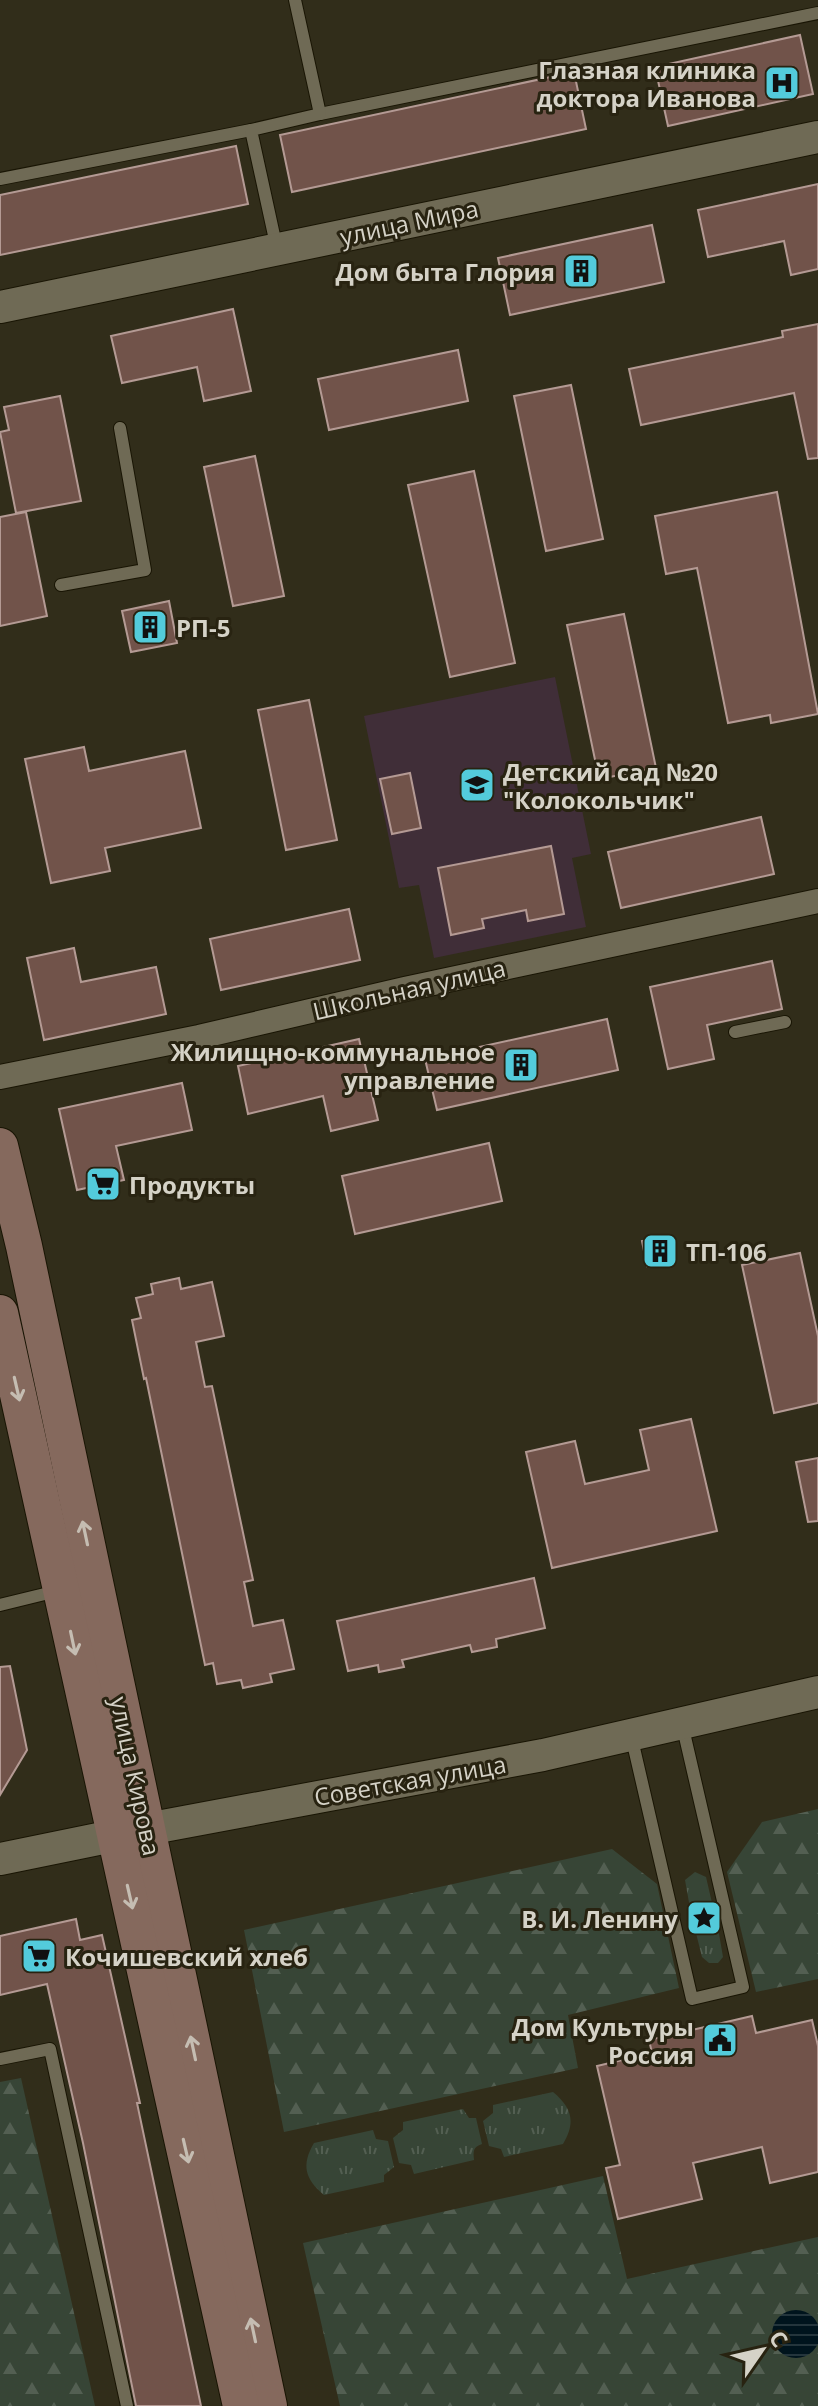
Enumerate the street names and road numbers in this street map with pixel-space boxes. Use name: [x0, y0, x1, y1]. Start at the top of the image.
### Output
street label: улица Мира: [337, 191, 481, 253]
street label: Школьная улица: [309, 951, 509, 1027]
street label: улица Кирова: [103, 1693, 169, 1859]
street label: Советская улица: [311, 1747, 509, 1813]

